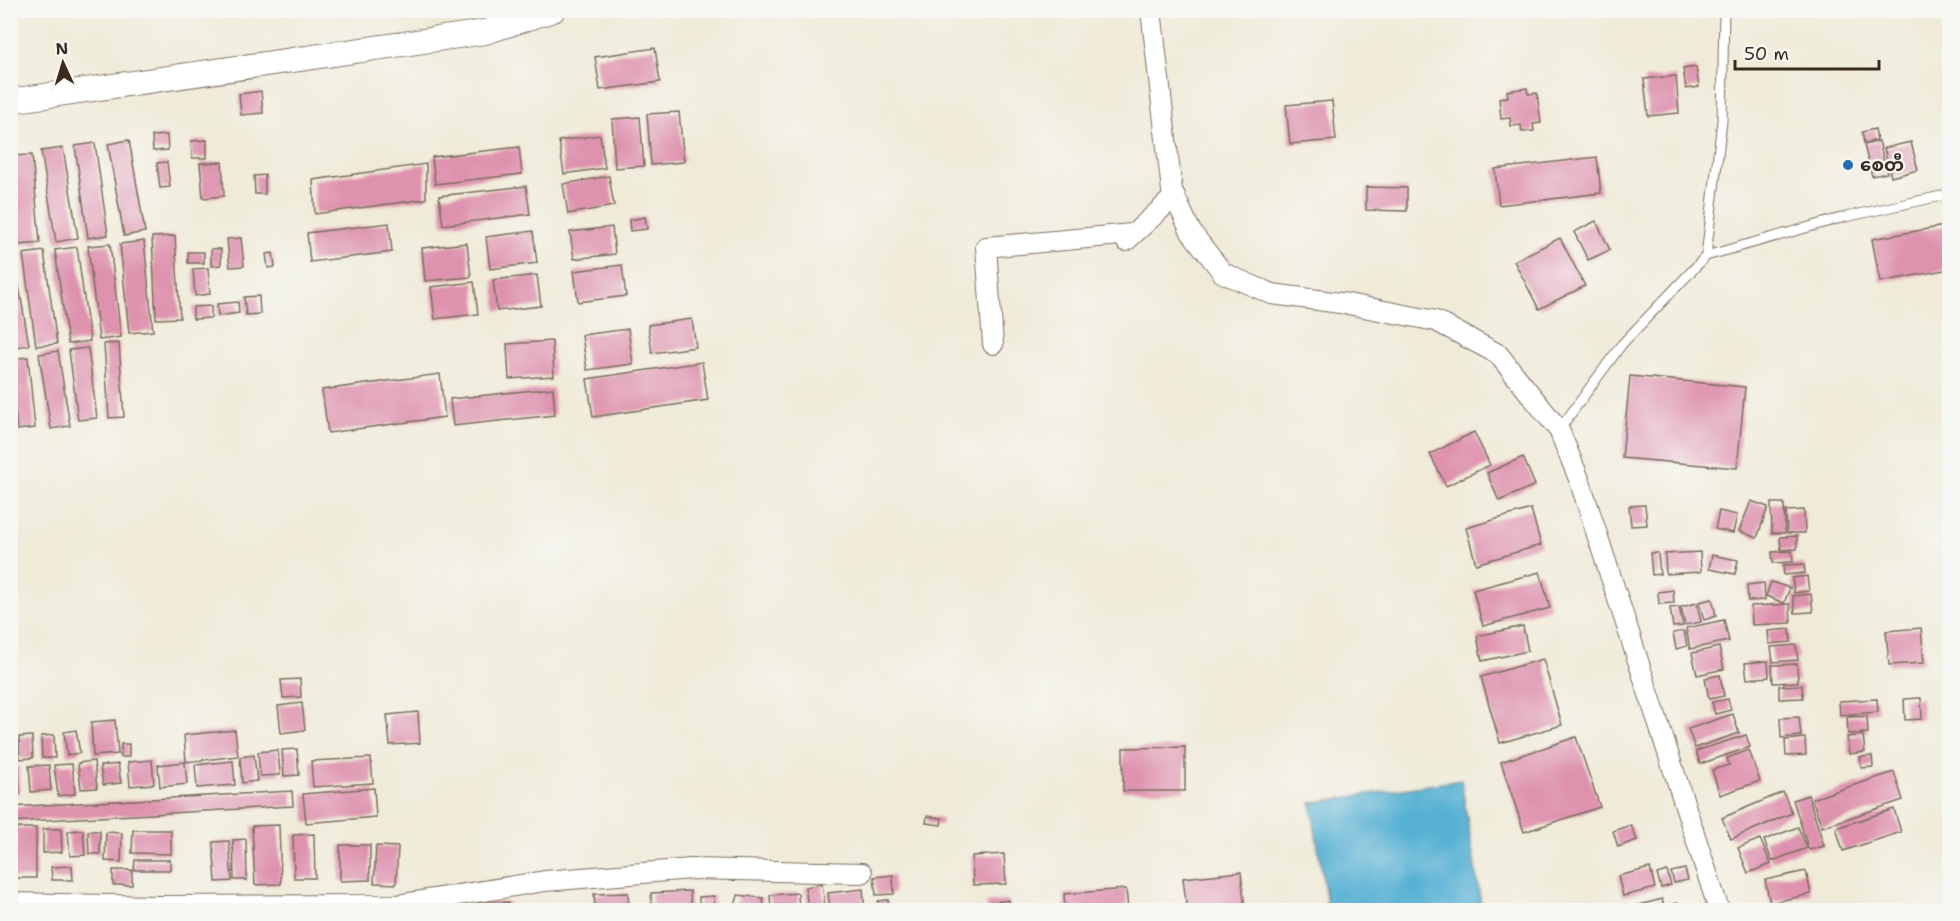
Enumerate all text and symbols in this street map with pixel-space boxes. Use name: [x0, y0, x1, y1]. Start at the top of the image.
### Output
north arrow: [33, 33, 93, 93]
scale bar: [1735, 33, 1879, 71]
text: N: [55, 38, 69, 59]
text: 50 m: [1744, 42, 1789, 66]
place label: စေတီ: [1860, 153, 1904, 177]
marker: စေတီ: [1841, 158, 1855, 172]

